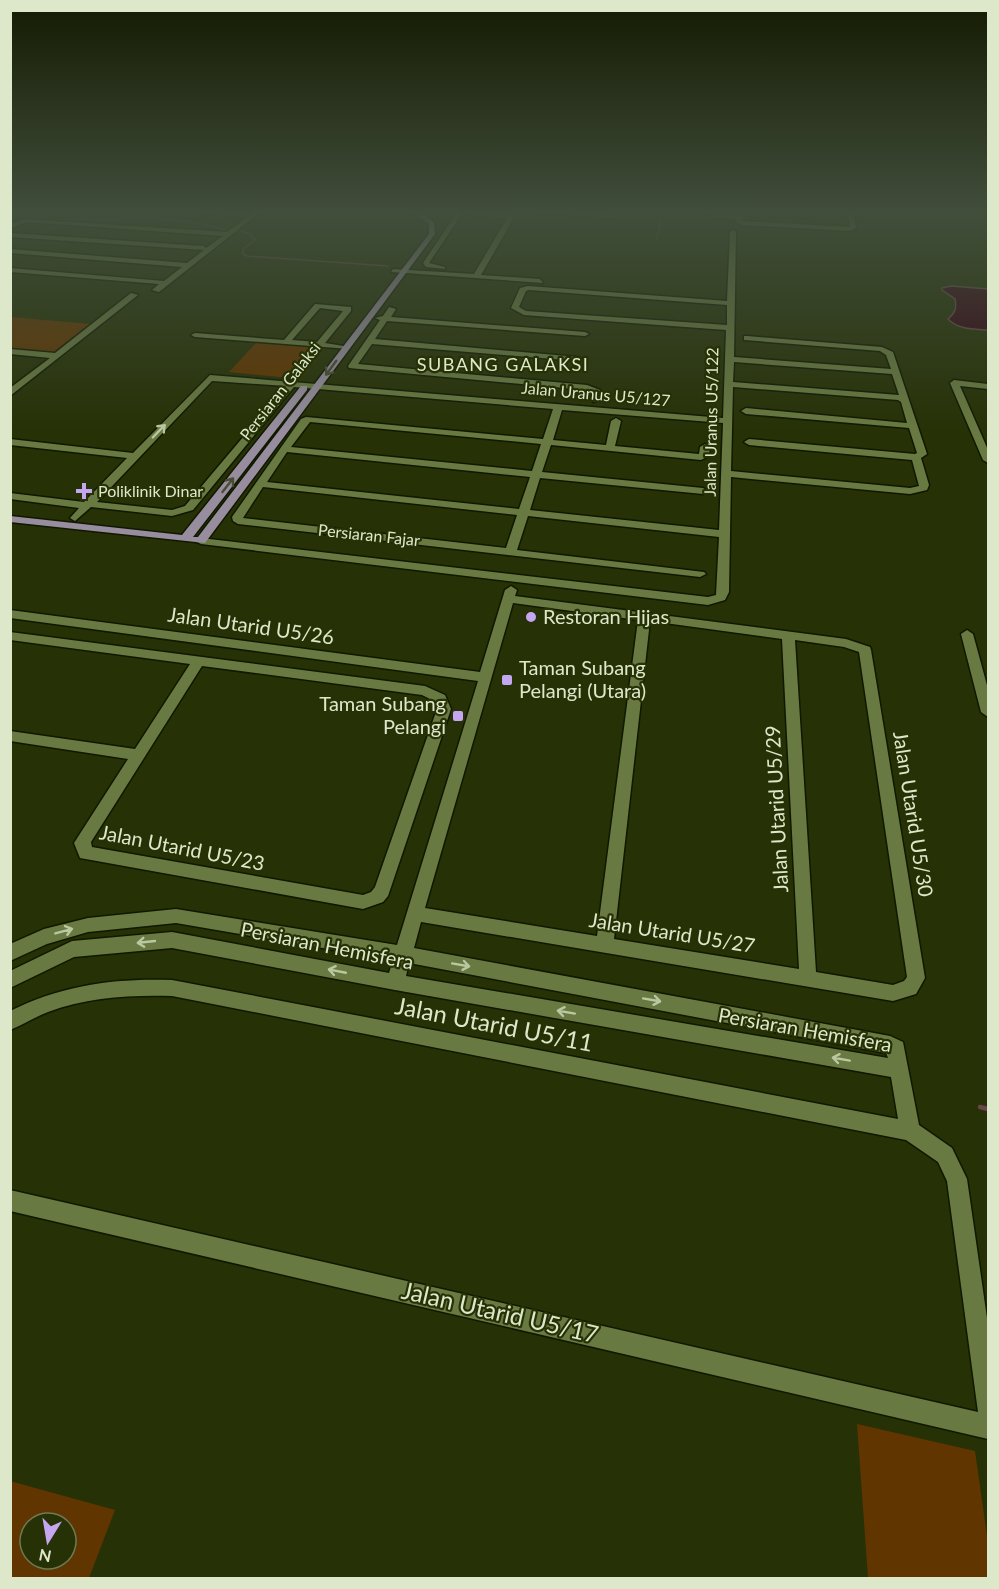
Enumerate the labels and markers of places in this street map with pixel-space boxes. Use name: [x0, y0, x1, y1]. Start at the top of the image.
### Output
place label: Poliklinik Dinar: [98, 481, 203, 500]
marker: Poliklinik Dinar: [75, 482, 93, 500]
place label: Restoran Hijas: [543, 604, 669, 628]
marker: Restoran Hijas: [524, 610, 538, 624]
place label: Taman Subang Pelangi (Utara): [519, 655, 646, 702]
marker: Taman Subang Pelangi (Utara): [500, 673, 514, 687]
place label: Taman Subang Pelangi: [319, 691, 446, 738]
marker: Taman Subang Pelangi: [451, 709, 465, 723]

